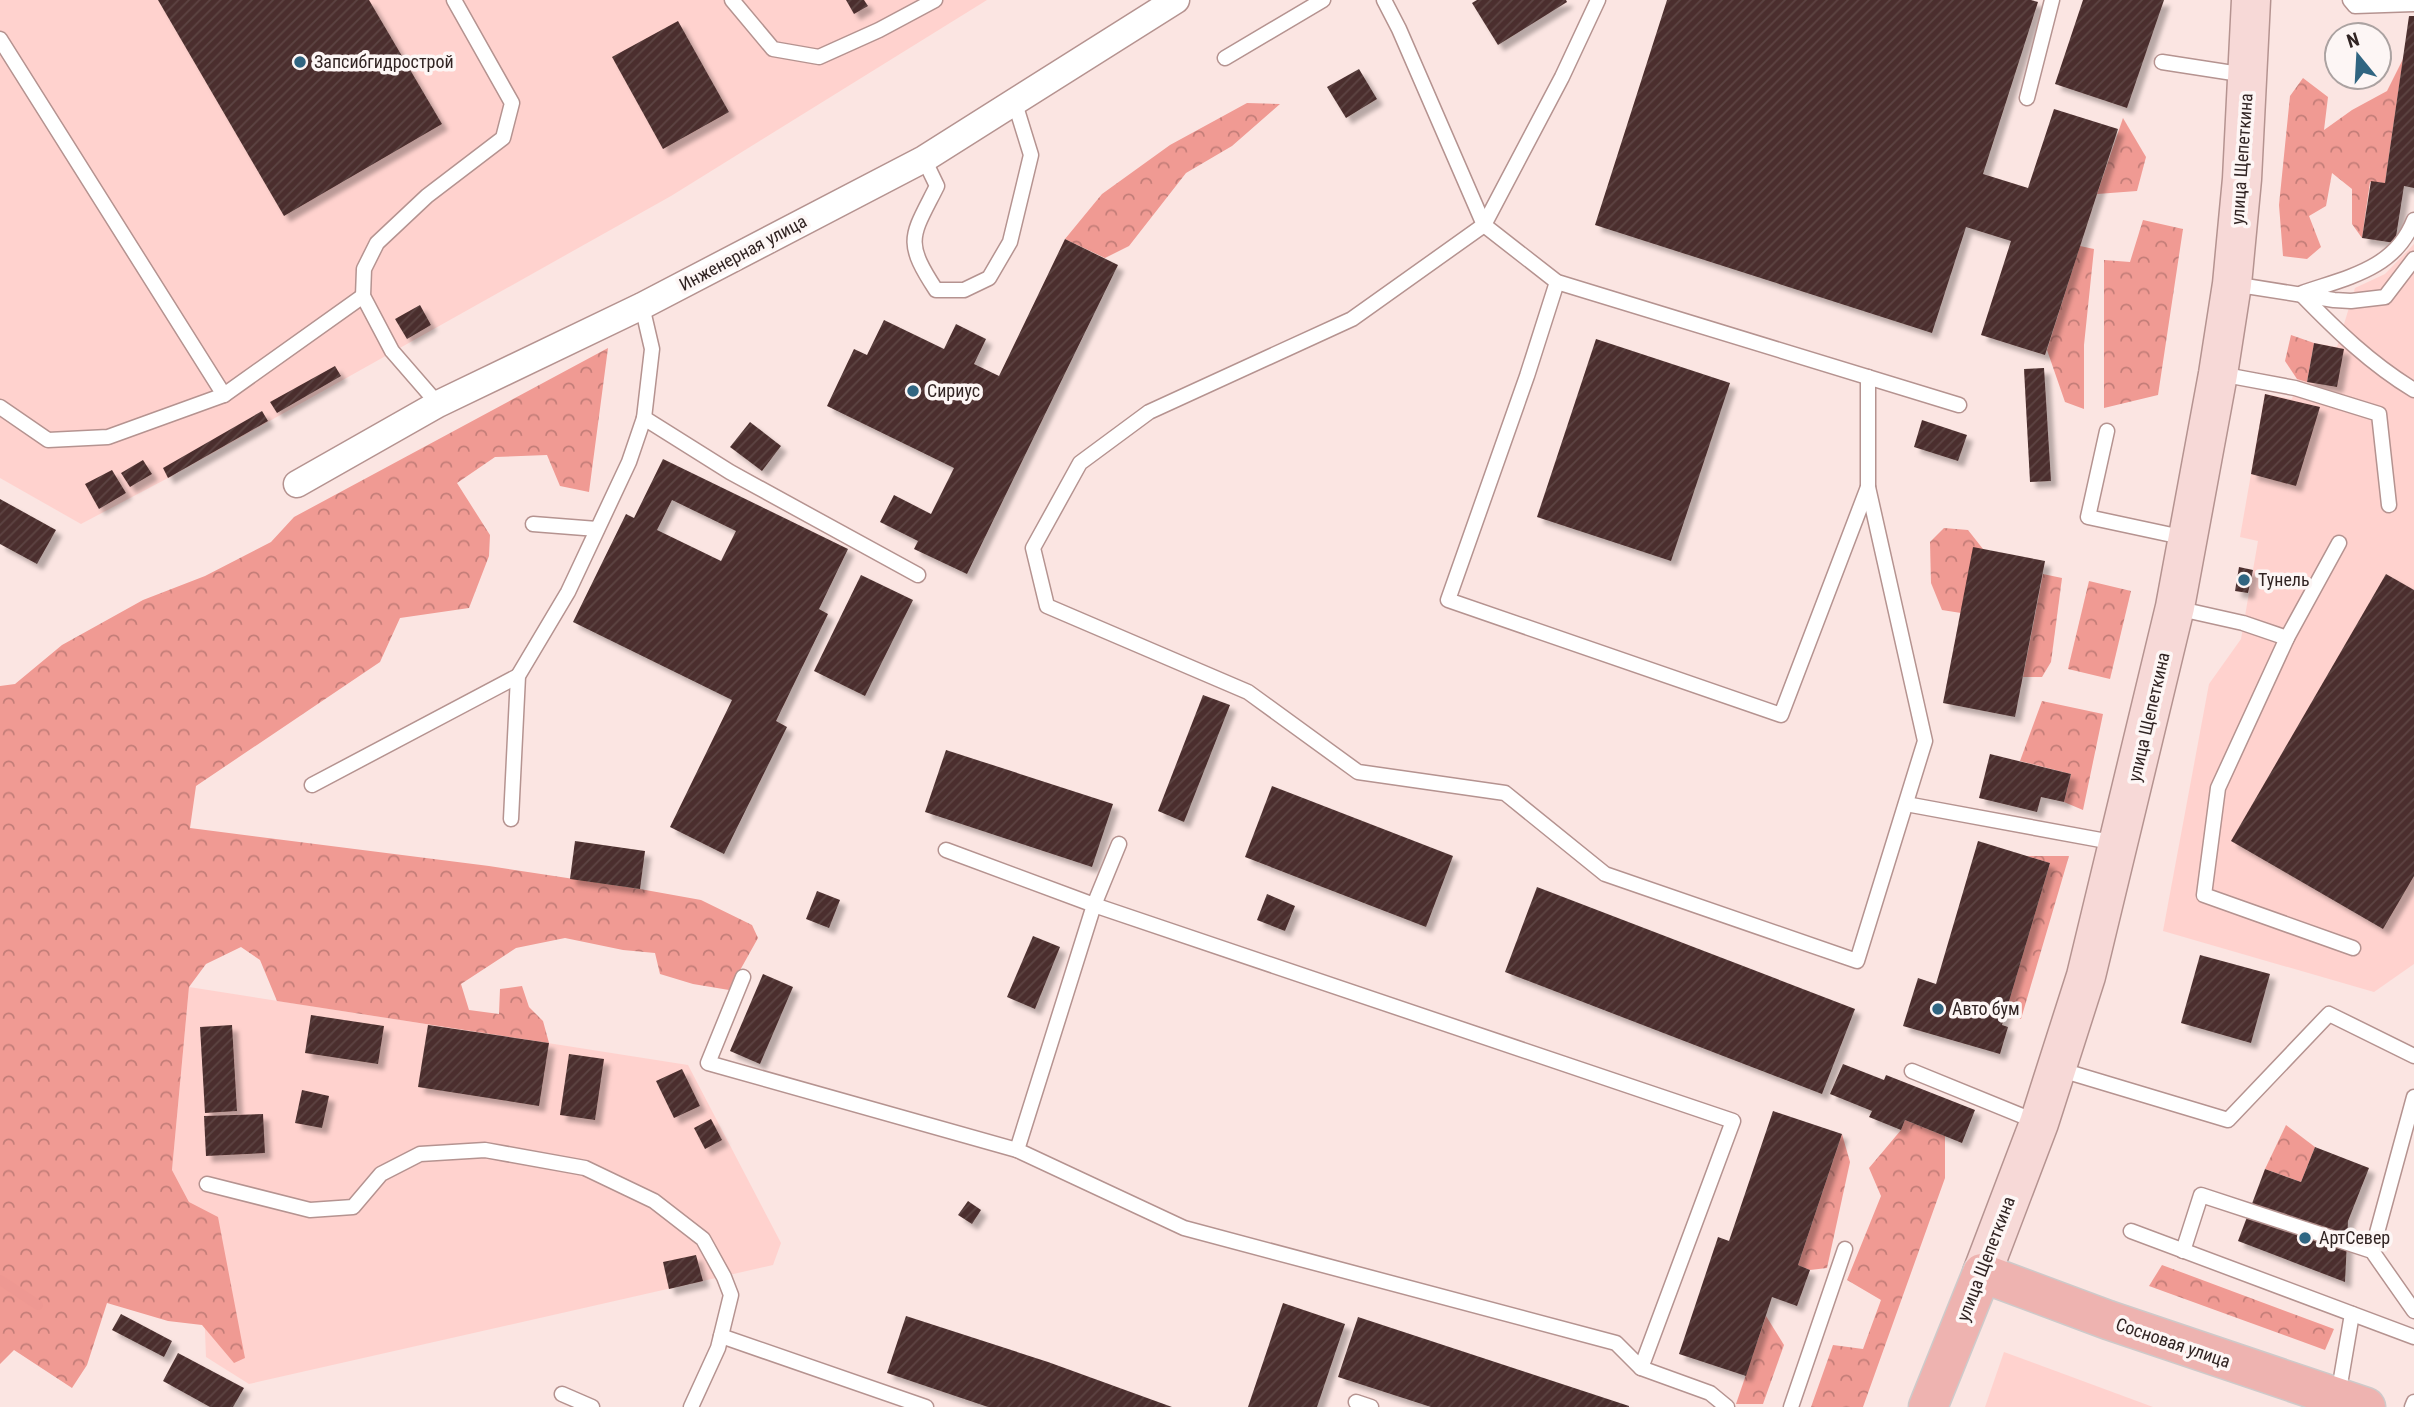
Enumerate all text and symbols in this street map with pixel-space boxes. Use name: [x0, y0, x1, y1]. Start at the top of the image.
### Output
north arrow: [2323, 21, 2393, 91]
text: N: [2344, 28, 2362, 53]
place label: Запсибгидрострой: [314, 51, 454, 72]
marker: Запсибгидрострой: [292, 54, 308, 70]
street label: улица Щепеткина: [2226, 92, 2257, 226]
street label: Инженерная улица: [676, 210, 810, 295]
place label: Сириус: [927, 380, 980, 401]
marker: Сириус: [905, 383, 921, 399]
place label: Тунель: [2258, 569, 2310, 590]
marker: Тунель: [2236, 572, 2252, 588]
street label: улица Щепеткина: [2123, 650, 2174, 784]
place label: Авто бум: [1952, 998, 2020, 1019]
marker: Авто бум: [1930, 1001, 1946, 1017]
street label: улица Щепеткина: [1952, 1193, 2019, 1324]
place label: АртСевер: [2319, 1227, 2390, 1248]
marker: АртСевер: [2297, 1230, 2313, 1246]
street label: Сосновая улица: [2113, 1313, 2233, 1372]

